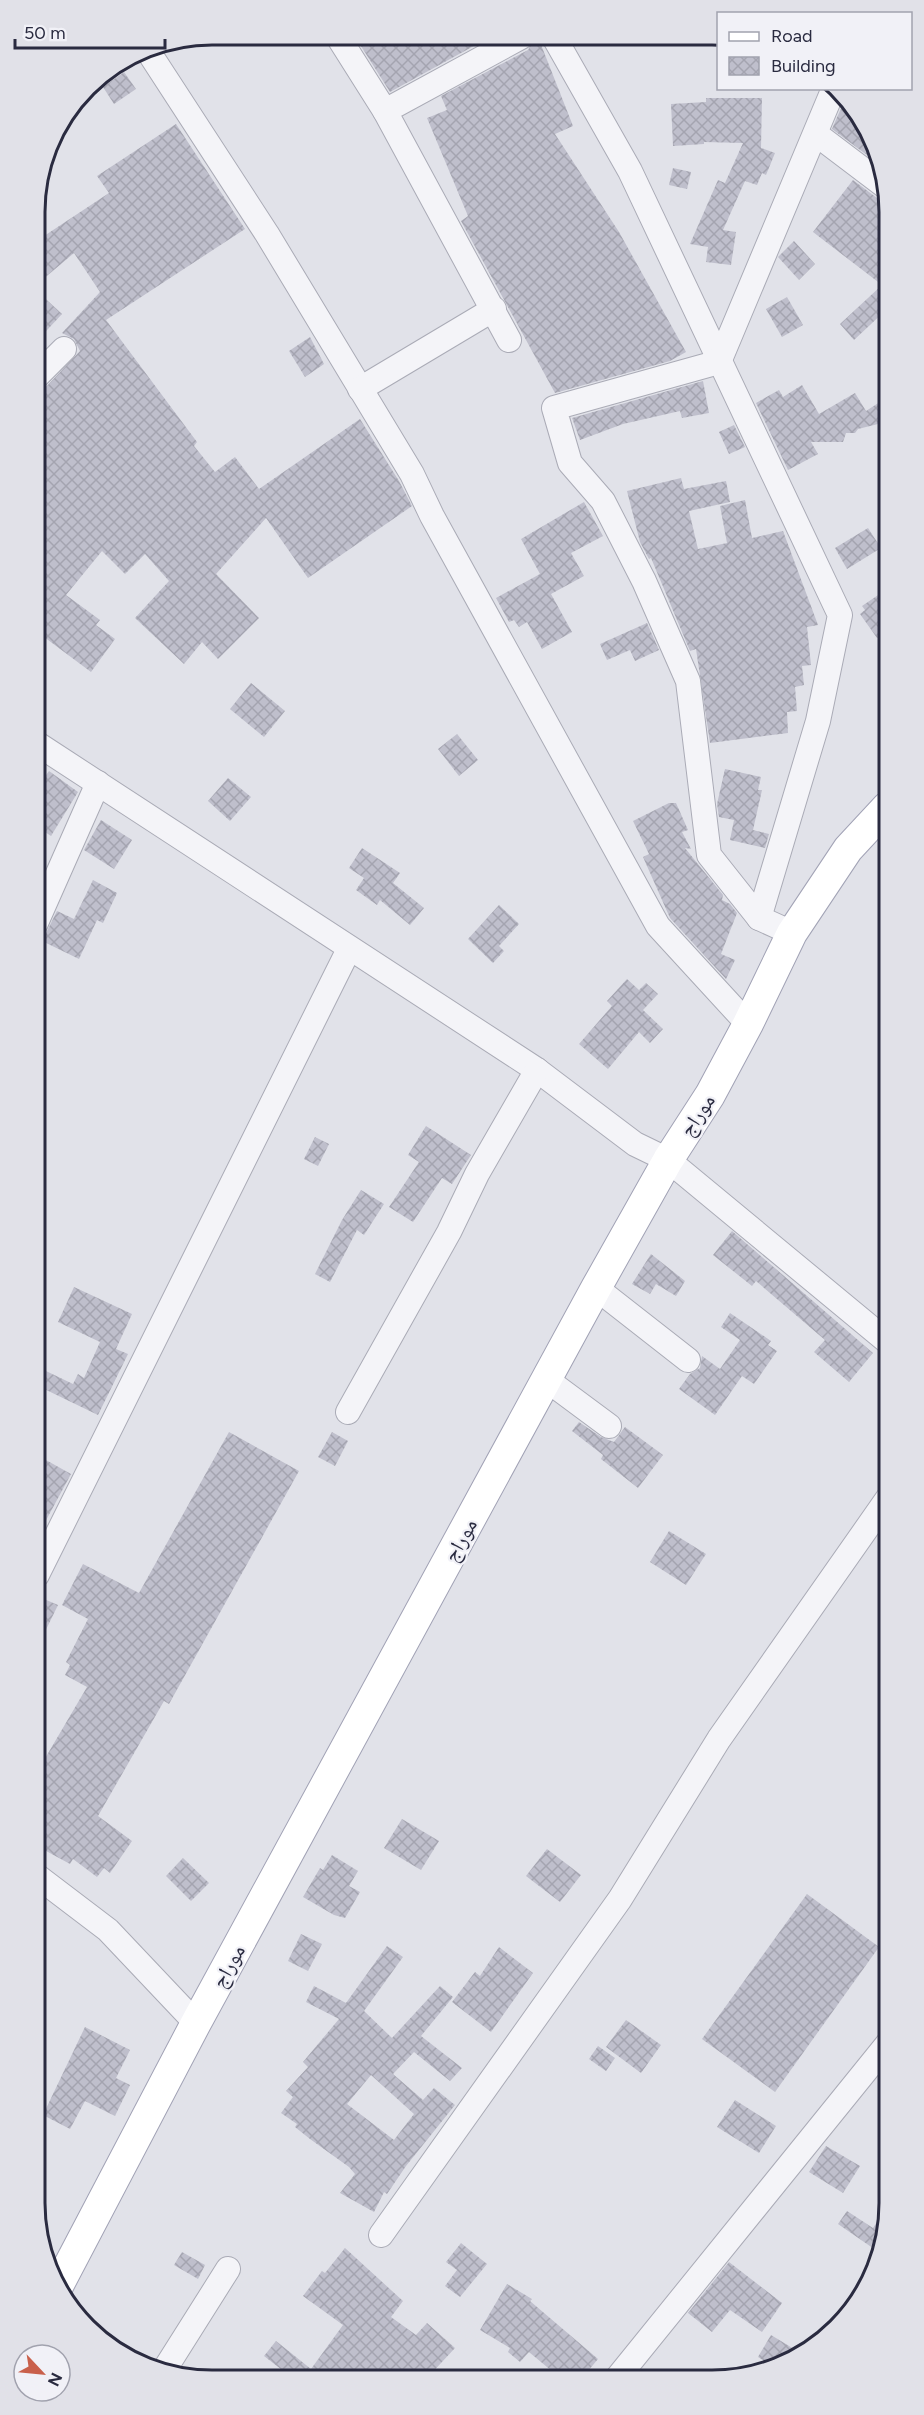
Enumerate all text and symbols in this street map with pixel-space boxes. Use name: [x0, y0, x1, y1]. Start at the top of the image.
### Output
scale bar: [15, 12, 165, 50]
legend: [717, 12, 912, 90]
text: 50 m: [24, 22, 66, 44]
text: Road: [771, 25, 812, 47]
text: Building: [771, 55, 836, 77]
street label: موراج: [674, 1089, 721, 1142]
street label: موراج: [438, 1514, 483, 1567]
street label: موراج: [206, 1940, 251, 1993]
north arrow: [12, 2343, 72, 2403]
text: N: [44, 2370, 66, 2389]

